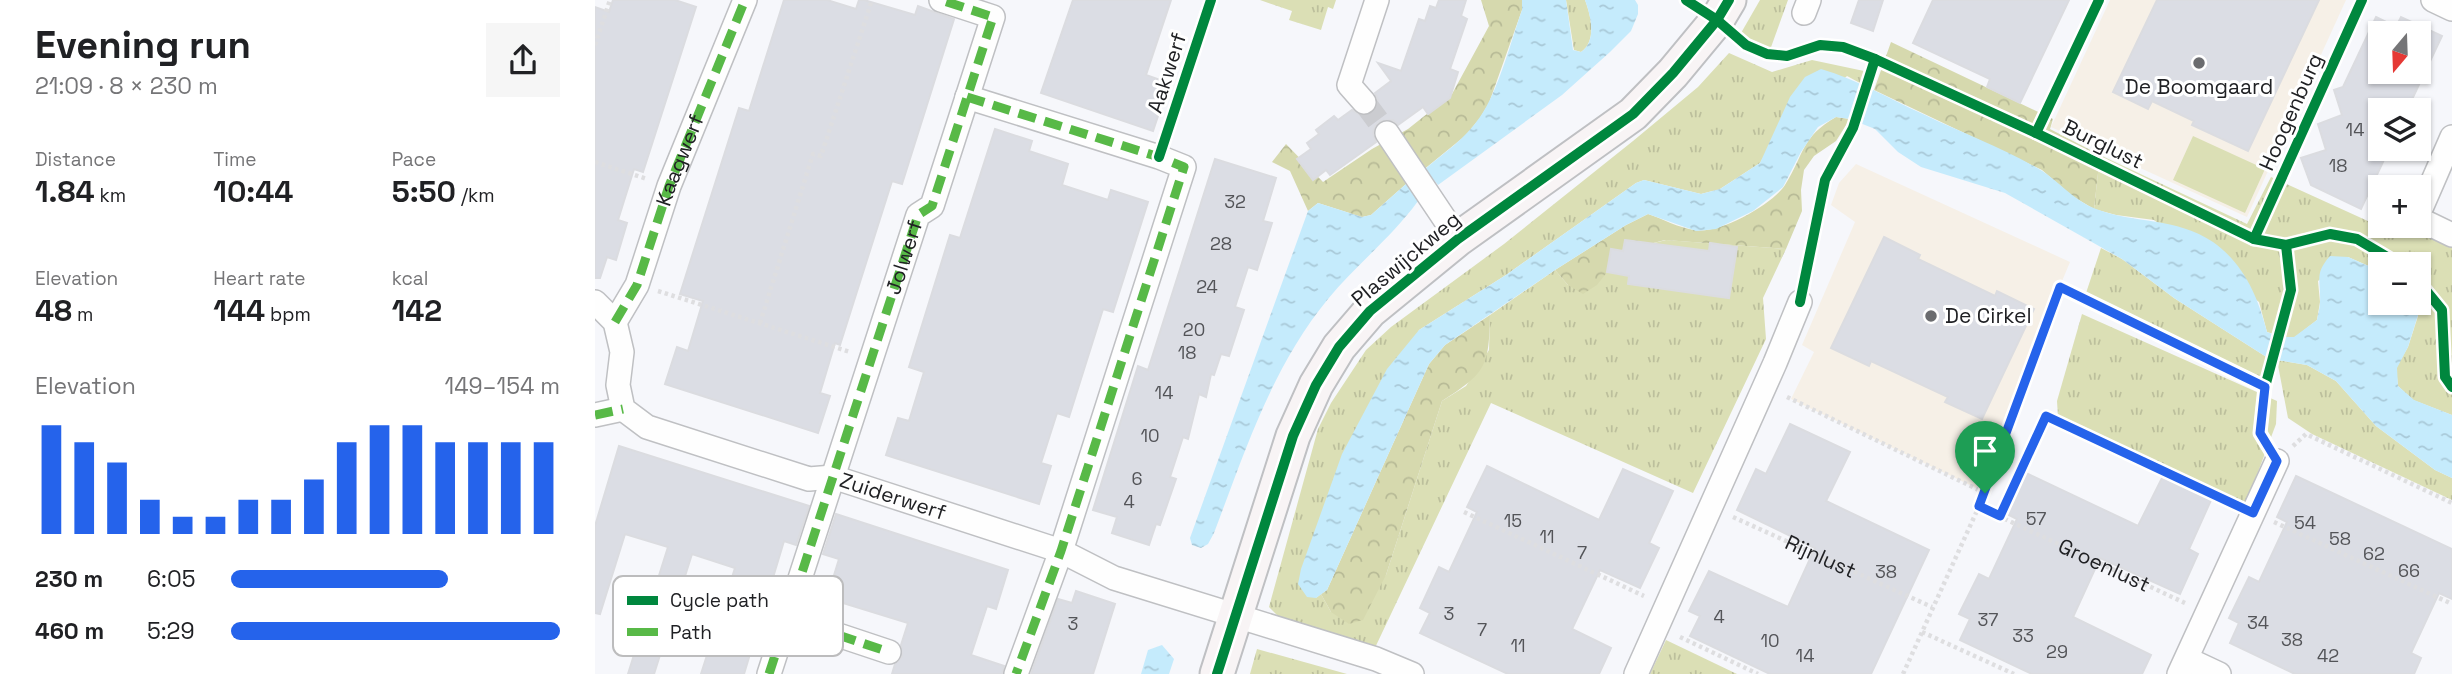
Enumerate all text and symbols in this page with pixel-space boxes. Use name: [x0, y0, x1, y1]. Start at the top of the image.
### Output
text: Evening run: [35, 21, 251, 69]
north arrow: [2368, 21, 2431, 84]
map controls: [2368, 21, 2431, 315]
button: share: [486, 23, 560, 97]
street label: Aakwerf: [1141, 29, 1192, 116]
street label: Hoogenburg: [2253, 49, 2328, 175]
marker: De Boomgaard: [2191, 55, 2207, 71]
text: 21:09 · 8 × 230 m: [35, 71, 218, 101]
place label: De Boomgaard: [2125, 73, 2273, 100]
button: layers: [2368, 98, 2431, 161]
street label: Kaagwerf: [649, 110, 710, 209]
street label: Burglust: [2059, 113, 2148, 175]
house number: 14: [2346, 118, 2364, 141]
text: Distance: [35, 147, 116, 172]
text: Time: [213, 147, 257, 172]
text: Pace: [392, 147, 436, 172]
house number: 18: [2329, 154, 2347, 177]
text: 1.84: [35, 172, 95, 211]
text: 10:44: [213, 172, 293, 211]
text: 5:50: [392, 172, 456, 211]
button: +: [2368, 175, 2431, 238]
text: km: [95, 183, 126, 208]
text: /km: [456, 183, 495, 208]
house number: 32: [1224, 190, 1246, 213]
street label: Plaswijckweg: [1346, 205, 1466, 312]
street label: Jolwerf: [879, 217, 928, 298]
house number: 28: [1210, 232, 1232, 255]
button: −: [2368, 252, 2431, 315]
text: Elevation: [35, 266, 118, 291]
text: Heart rate: [213, 266, 306, 291]
text: kcal: [392, 266, 428, 291]
house number: 24: [1196, 275, 1218, 298]
text: 48: [35, 291, 72, 330]
text: 144: [213, 291, 265, 330]
text: 142: [392, 291, 442, 330]
text: m: [72, 302, 93, 327]
text: bpm: [265, 302, 311, 327]
place label: De Cirkel: [1945, 302, 2032, 329]
marker: De Cirkel: [1923, 308, 1939, 324]
house number: 20: [1183, 318, 1205, 341]
house number: 18: [1178, 341, 1196, 364]
text: Elevation: [35, 371, 136, 401]
text: 149–154 m: [445, 371, 560, 401]
house number: 14: [1155, 381, 1173, 404]
pin: [1955, 421, 2015, 493]
house number: 10: [1140, 424, 1160, 447]
icon: arrive: [1966, 432, 2004, 470]
street label: Zuiderwerf: [836, 466, 950, 526]
house number: 6: [1131, 467, 1143, 490]
house number: 4: [1123, 490, 1135, 513]
house number: 57: [2026, 507, 2046, 530]
house number: 15: [1504, 509, 1522, 532]
house number: 54: [2294, 511, 2316, 534]
house number: 11: [1539, 525, 1555, 548]
house number: 58: [2329, 527, 2351, 550]
street label: Rijnlust: [1781, 528, 1860, 584]
street label: Groenlust: [2054, 532, 2155, 598]
house number: 7: [1577, 541, 1587, 564]
house number: 62: [2363, 542, 2385, 565]
house number: 66: [2398, 559, 2420, 582]
house number: 38: [1875, 560, 1897, 583]
text: 230 m: [35, 564, 103, 594]
text: 6:05: [147, 564, 195, 594]
legend: [613, 576, 843, 656]
text: Cycle path: [670, 588, 769, 613]
house number: 3: [1444, 602, 1454, 625]
house number: 4: [1713, 605, 1725, 628]
house number: 37: [1977, 608, 1999, 631]
house number: 34: [2247, 611, 2269, 634]
house number: 3: [1068, 612, 1078, 635]
text: 460 m: [35, 616, 104, 646]
text: 5:29: [147, 616, 194, 646]
house number: 7: [1477, 618, 1487, 641]
text: Path: [670, 620, 712, 645]
house number: 33: [2012, 624, 2034, 647]
house number: 38: [2281, 628, 2303, 651]
house number: 10: [1760, 629, 1780, 652]
house number: 11: [1510, 634, 1526, 657]
house number: 29: [2046, 640, 2068, 663]
house number: 14: [1796, 644, 1814, 667]
house number: 42: [2317, 644, 2339, 667]

